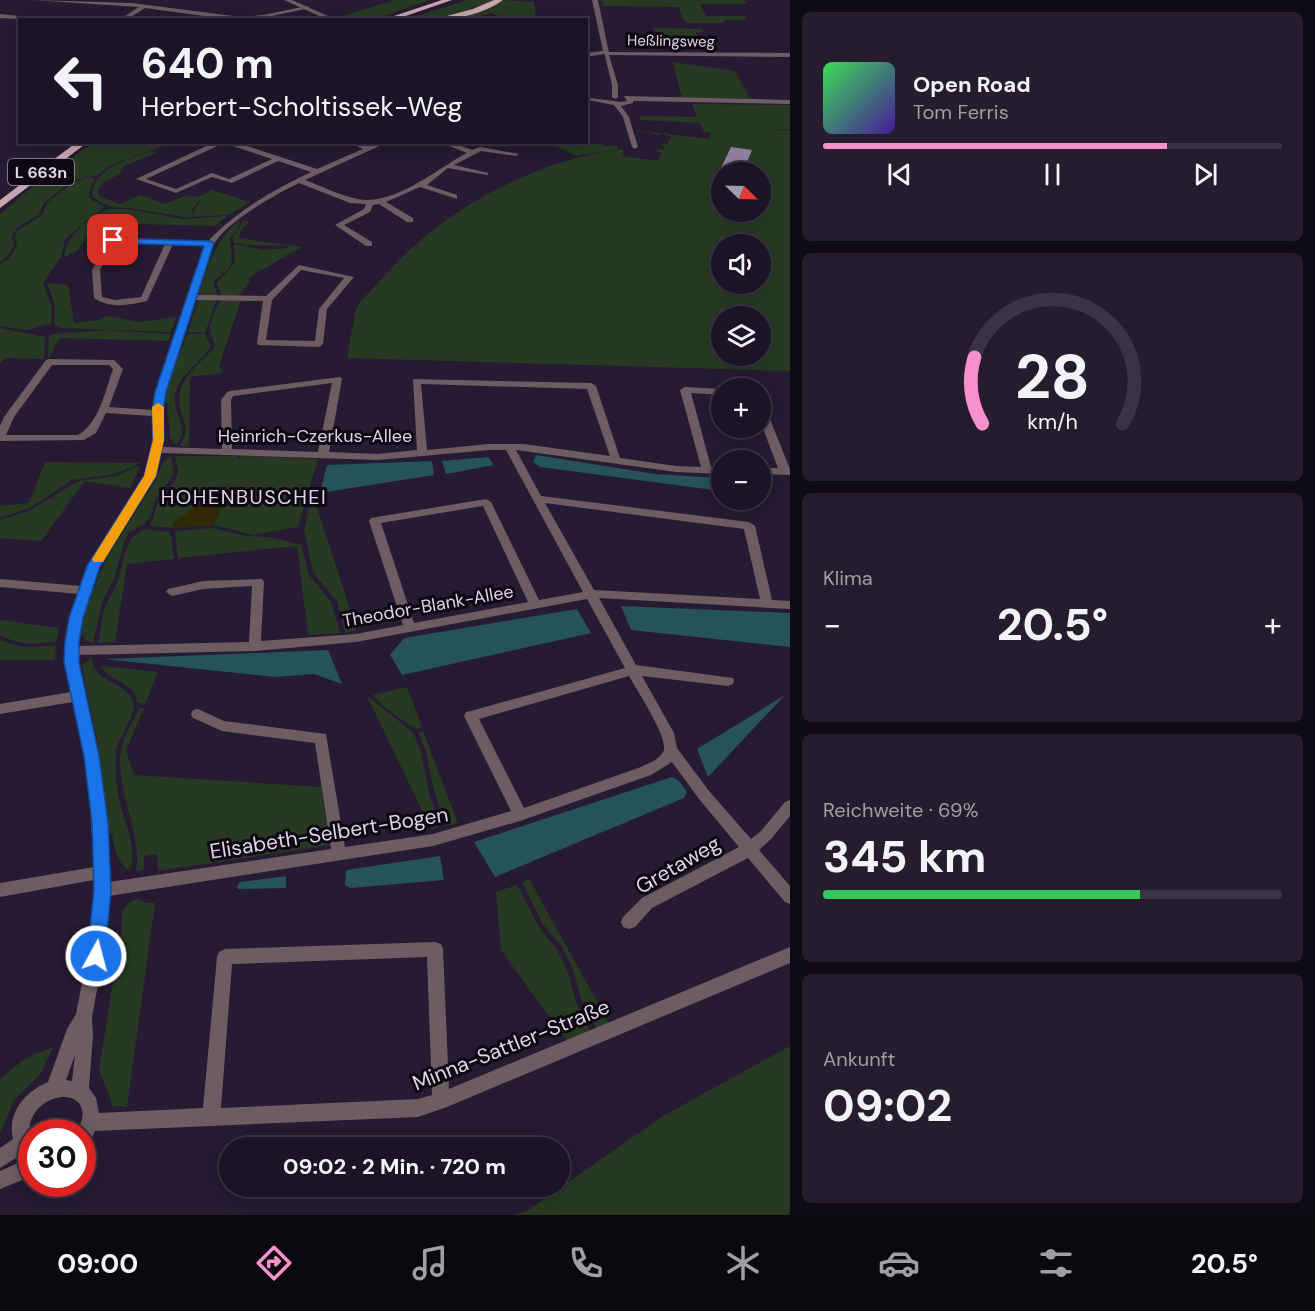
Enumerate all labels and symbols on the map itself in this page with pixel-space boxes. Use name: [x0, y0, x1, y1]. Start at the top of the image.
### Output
street label: Heßlingsweg: [627, 30, 715, 52]
road number: L 663n: [8, 159, 74, 185]
north arrow: [711, 162, 771, 222]
pin: [87, 214, 138, 265]
street label: Heinrich-Czerkus-Allee: [218, 424, 412, 448]
district label: HOHENBUSCHEI: [161, 484, 327, 510]
street label: Theodor-Blank-Allee: [341, 579, 515, 633]
street label: Elisabeth-Selbert-Bogen: [208, 800, 450, 866]
street label: Gretaweg: [631, 829, 726, 901]
position arrow: [64, 924, 128, 988]
street label: Minna-Sattler-Straße: [408, 993, 614, 1097]
speed limit sign: 30: [18, 1119, 96, 1197]

